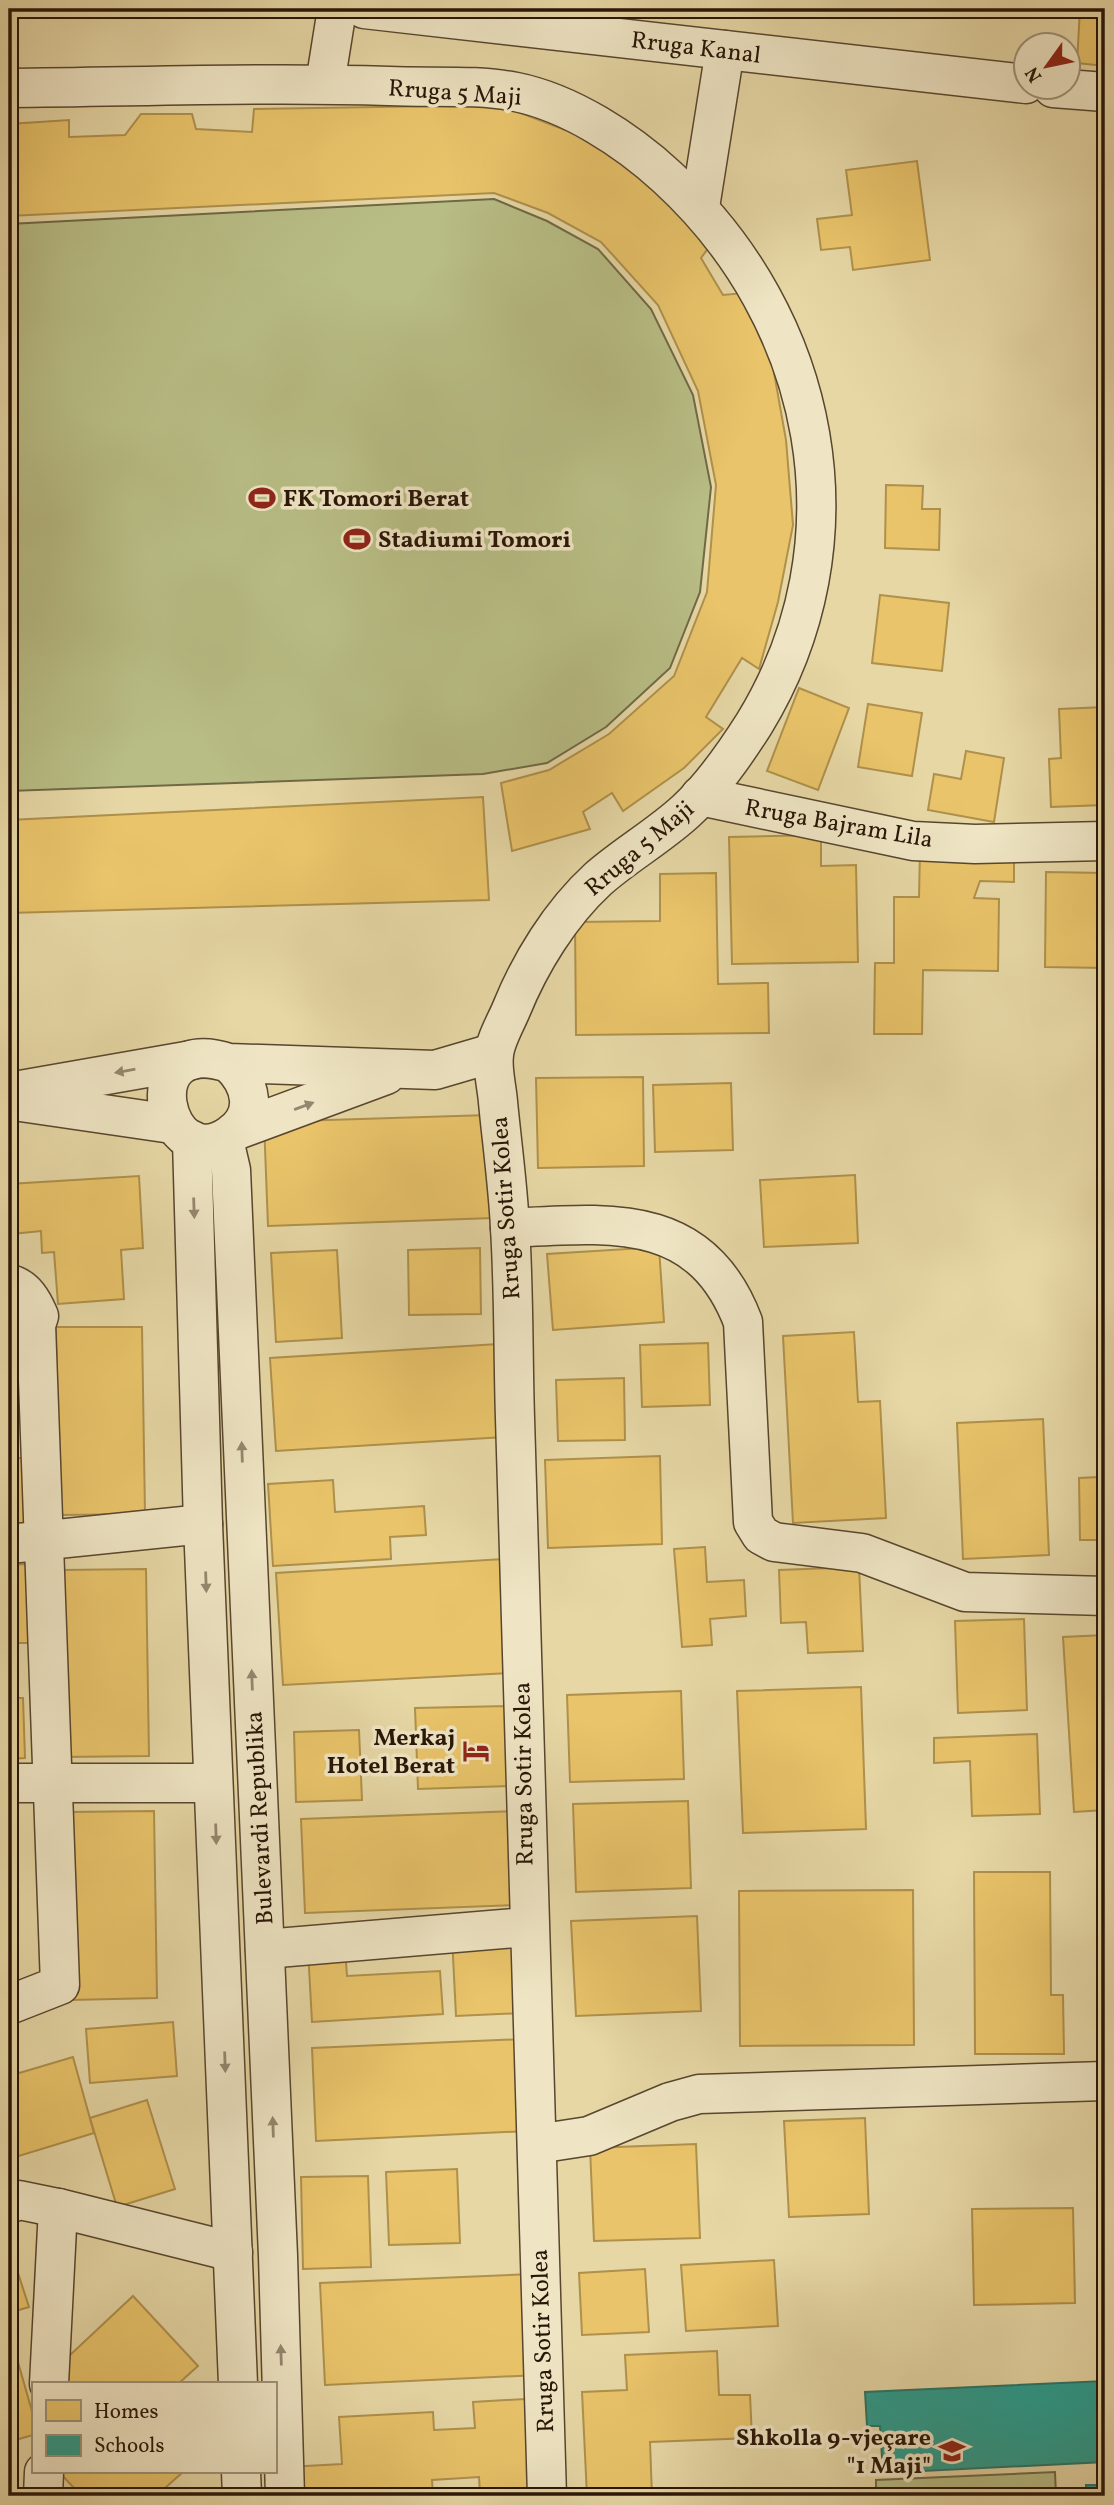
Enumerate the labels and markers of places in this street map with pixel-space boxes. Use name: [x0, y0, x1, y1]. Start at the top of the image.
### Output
sports icon: FK Tomori Berat: [247, 483, 277, 513]
place label: FK Tomori Berat: [283, 483, 469, 517]
sports icon: Stadiumi Tomori: [342, 524, 372, 554]
place label: Stadiumi Tomori: [378, 524, 571, 558]
place label: Merkaj Hotel Berat: [327, 1722, 455, 1784]
hotel icon: Merkaj Hotel Berat: [461, 1736, 491, 1766]
place label: Shkolla 9-vjeçare "1 Maji": [736, 2422, 931, 2484]
school or university icon: Shkolla 9-vjeçare "1 Maji": [937, 2436, 967, 2466]

